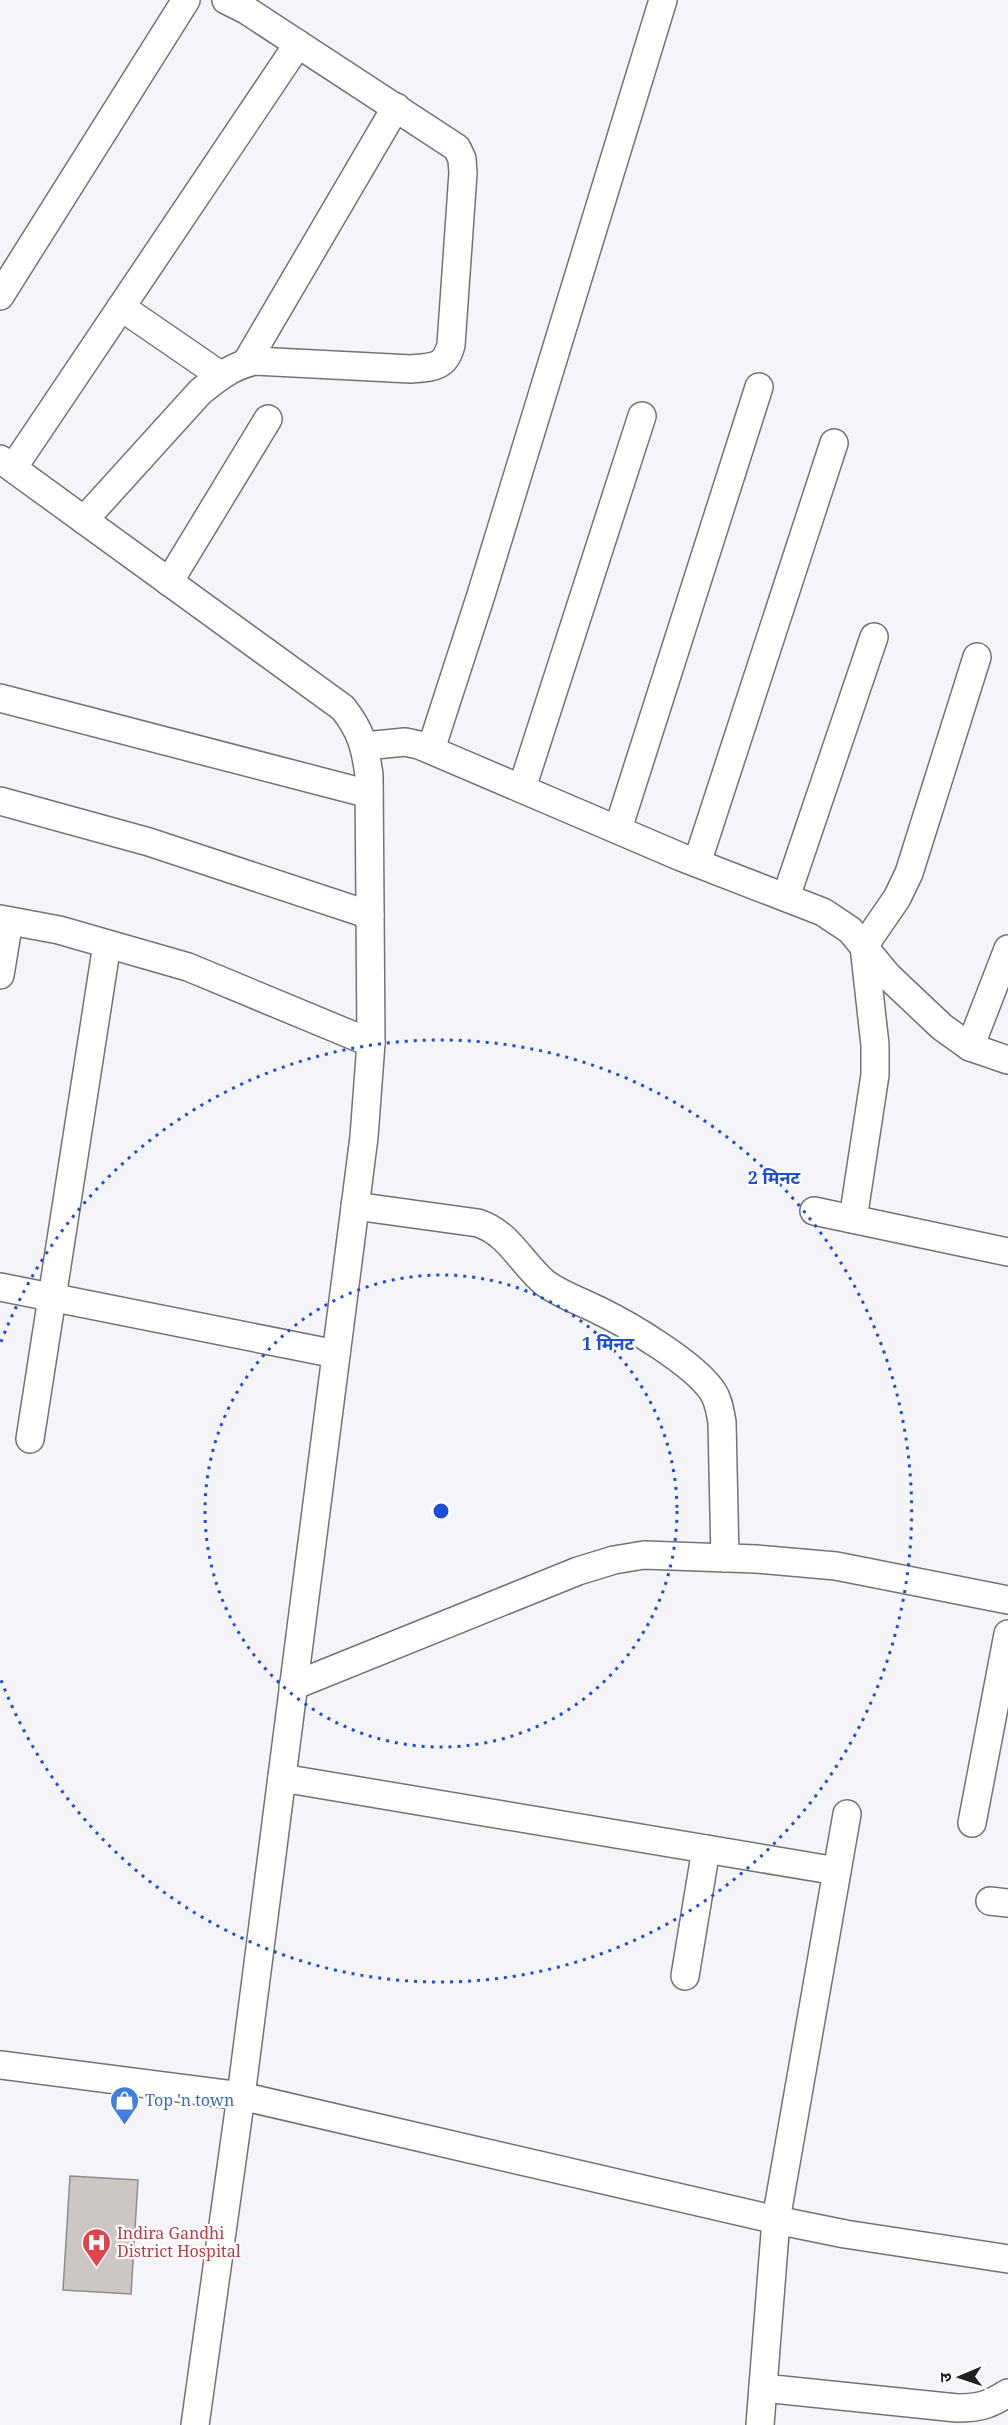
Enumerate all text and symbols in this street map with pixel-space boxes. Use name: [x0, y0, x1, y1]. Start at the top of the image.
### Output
text: 2 मिनट: [748, 1165, 801, 1189]
text: 1 मिनट: [582, 1331, 635, 1355]
centre of rings: [431, 1501, 451, 1521]
shop icon: Top 'n town: [108, 2084, 140, 2126]
place label: Top 'n town: [145, 2089, 234, 2111]
place label: Indira Gandhi District Hospital: [117, 2222, 241, 2262]
hospital icon: Indira Gandhi District Hospital: [80, 2226, 112, 2268]
north arrow: [930, 2347, 990, 2407]
text: उ: [934, 2372, 956, 2383]

